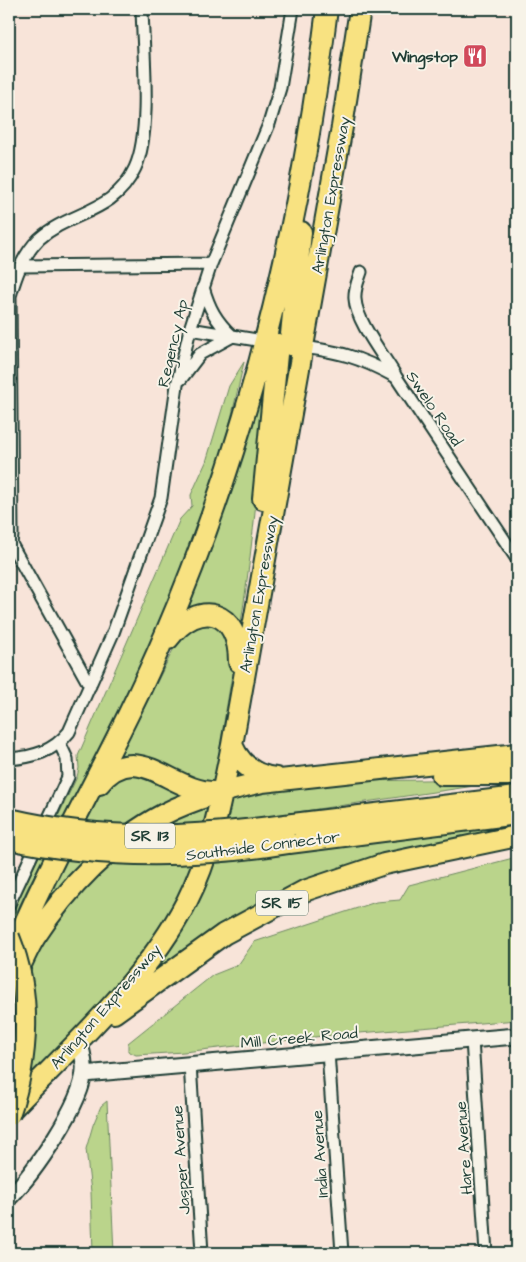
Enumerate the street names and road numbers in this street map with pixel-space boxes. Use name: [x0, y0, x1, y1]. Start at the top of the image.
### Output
street label: Arlington Expressway: [306, 115, 357, 276]
street label: Regency Ap: [152, 297, 195, 389]
street label: Swelo Road: [401, 367, 467, 451]
street label: Arlington Expressway: [234, 514, 285, 675]
road number: SR 113: [125, 824, 175, 848]
street label: Southside Connector: [185, 826, 342, 866]
road number: SR 115: [256, 890, 308, 916]
street label: Arlington Expressway: [45, 939, 167, 1075]
street label: Mill Creek Road: [240, 1022, 359, 1054]
street label: Hare Avenue: [450, 1100, 478, 1195]
street label: Jasper Avenue: [166, 1104, 196, 1215]
street label: India Avenue: [306, 1109, 334, 1198]

